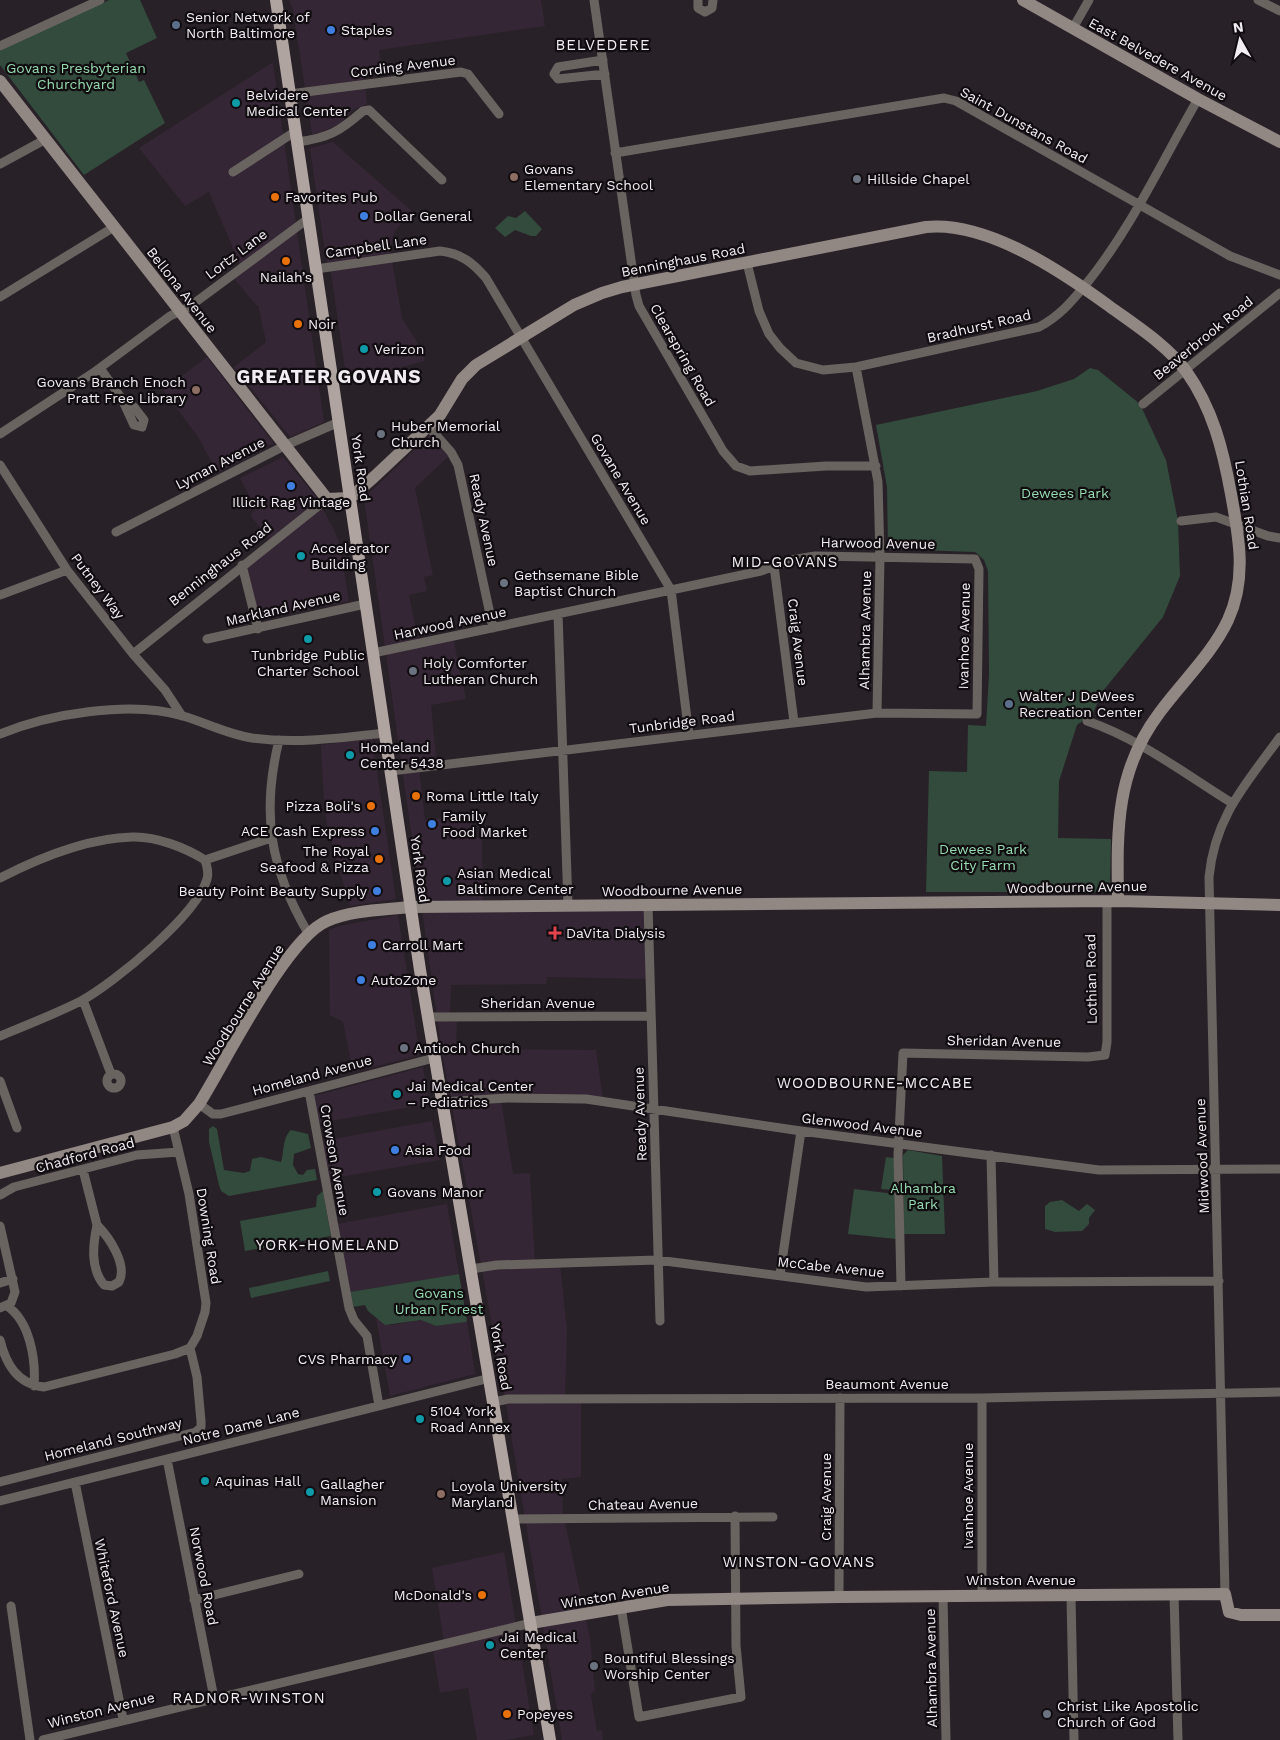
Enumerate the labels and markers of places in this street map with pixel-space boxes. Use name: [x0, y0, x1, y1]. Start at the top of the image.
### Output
place label: Senior Network of North Baltimore: [186, 9, 310, 41]
marker: Senior Network of North Baltimore: [170, 19, 182, 31]
place label: Staples: [341, 22, 392, 38]
marker: Staples: [325, 24, 337, 36]
place label: Belvidere Medical Center: [246, 87, 349, 119]
marker: Belvidere Medical Center: [230, 97, 242, 109]
place label: Govans Elementary School: [524, 161, 654, 193]
marker: Govans Elementary School: [508, 171, 520, 183]
place label: Hillside Chapel: [867, 171, 970, 187]
marker: Hillside Chapel: [851, 173, 863, 185]
place label: Favorites Pub: [285, 189, 378, 205]
marker: Favorites Pub: [269, 191, 281, 203]
place label: Dollar General: [374, 208, 473, 224]
marker: Dollar General: [358, 210, 370, 222]
marker: Nailah’s: [280, 255, 292, 267]
place label: Nailah’s: [260, 269, 312, 285]
place label: Noir: [308, 316, 336, 332]
marker: Noir: [292, 318, 304, 330]
place label: Verizon: [374, 341, 424, 357]
marker: Verizon: [358, 343, 370, 355]
place label: Govans Branch Enoch Pratt Free Library: [37, 374, 187, 406]
marker: Govans Branch Enoch Pratt Free Library: [190, 384, 202, 396]
place label: Huber Memorial Church: [391, 418, 501, 450]
marker: Huber Memorial Church: [375, 428, 387, 440]
marker: Illicit Rag Vintage: [285, 480, 297, 492]
place label: Illicit Rag Vintage: [232, 494, 350, 510]
place label: Accelerator Building: [311, 540, 390, 572]
marker: Accelerator Building: [295, 550, 307, 562]
place label: Gethsemane Bible Baptist Church: [514, 567, 639, 599]
marker: Gethsemane Bible Baptist Church: [498, 577, 510, 589]
marker: Tunbridge Public Charter School: [302, 633, 314, 645]
place label: Tunbridge Public Charter School: [251, 647, 365, 679]
place label: Holy Comforter Lutheran Church: [423, 655, 538, 687]
marker: Holy Comforter Lutheran Church: [407, 665, 419, 677]
place label: Walter J DeWees Recreation Center: [1019, 688, 1143, 720]
marker: Walter J DeWees Recreation Center: [1003, 698, 1015, 710]
place label: Homeland Center 5438: [360, 739, 444, 771]
marker: Homeland Center 5438: [344, 749, 356, 761]
place label: Roma Little Italy: [426, 788, 539, 804]
marker: Roma Little Italy: [410, 790, 422, 802]
place label: Pizza Boli's: [285, 798, 361, 814]
marker: Pizza Boli's: [365, 800, 377, 812]
place label: Family Food Market: [442, 808, 527, 840]
marker: Family Food Market: [426, 818, 438, 830]
place label: ACE Cash Express: [241, 823, 365, 839]
marker: ACE Cash Express: [369, 825, 381, 837]
place label: The Royal Seafood & Pizza: [260, 843, 370, 875]
marker: The Royal Seafood & Pizza: [373, 853, 385, 865]
place label: Asian Medical Baltimore Center: [457, 865, 574, 897]
marker: Asian Medical Baltimore Center: [441, 875, 453, 887]
place label: Beauty Point Beauty Supply: [178, 883, 368, 899]
marker: Beauty Point Beauty Supply: [371, 885, 383, 897]
place label: DaVita Dialysis: [566, 925, 665, 941]
marker: DaVita Dialysis: [548, 926, 562, 940]
place label: Carroll Mart: [382, 937, 463, 953]
marker: Carroll Mart: [366, 939, 378, 951]
place label: AutoZone: [371, 972, 436, 988]
marker: AutoZone: [355, 974, 367, 986]
place label: Antioch Church: [414, 1040, 520, 1056]
marker: Antioch Church: [398, 1042, 410, 1054]
place label: Jai Medical Center – Pediatrics: [407, 1078, 534, 1110]
marker: Jai Medical Center – Pediatrics: [391, 1088, 403, 1100]
place label: Asia Food: [405, 1142, 471, 1158]
marker: Asia Food: [389, 1144, 401, 1156]
place label: Govans Manor: [387, 1184, 484, 1200]
marker: Govans Manor: [371, 1186, 383, 1198]
place label: CVS Pharmacy: [298, 1351, 398, 1367]
marker: CVS Pharmacy: [401, 1353, 413, 1365]
place label: 5104 York Road Annex: [430, 1403, 510, 1435]
marker: 5104 York Road Annex: [414, 1413, 426, 1425]
place label: Aquinas Hall: [215, 1473, 301, 1489]
marker: Aquinas Hall: [199, 1475, 211, 1487]
place label: Gallagher Mansion: [320, 1476, 385, 1508]
place label: Loyola University Maryland: [451, 1478, 568, 1510]
marker: Gallagher Mansion: [304, 1486, 316, 1498]
marker: Loyola University Maryland: [435, 1488, 447, 1500]
place label: McDonald's: [394, 1587, 472, 1603]
marker: McDonald's: [476, 1589, 488, 1601]
place label: Jai Medical Center: [500, 1629, 577, 1661]
marker: Jai Medical Center: [484, 1639, 496, 1651]
place label: Bountiful Blessings Worship Center: [604, 1650, 735, 1682]
marker: Bountiful Blessings Worship Center: [588, 1660, 600, 1672]
place label: Christ Like Apostolic Church of God: [1057, 1698, 1199, 1730]
place label: Popeyes: [517, 1706, 573, 1722]
marker: Popeyes: [501, 1708, 513, 1720]
marker: Christ Like Apostolic Church of God: [1041, 1708, 1053, 1720]

